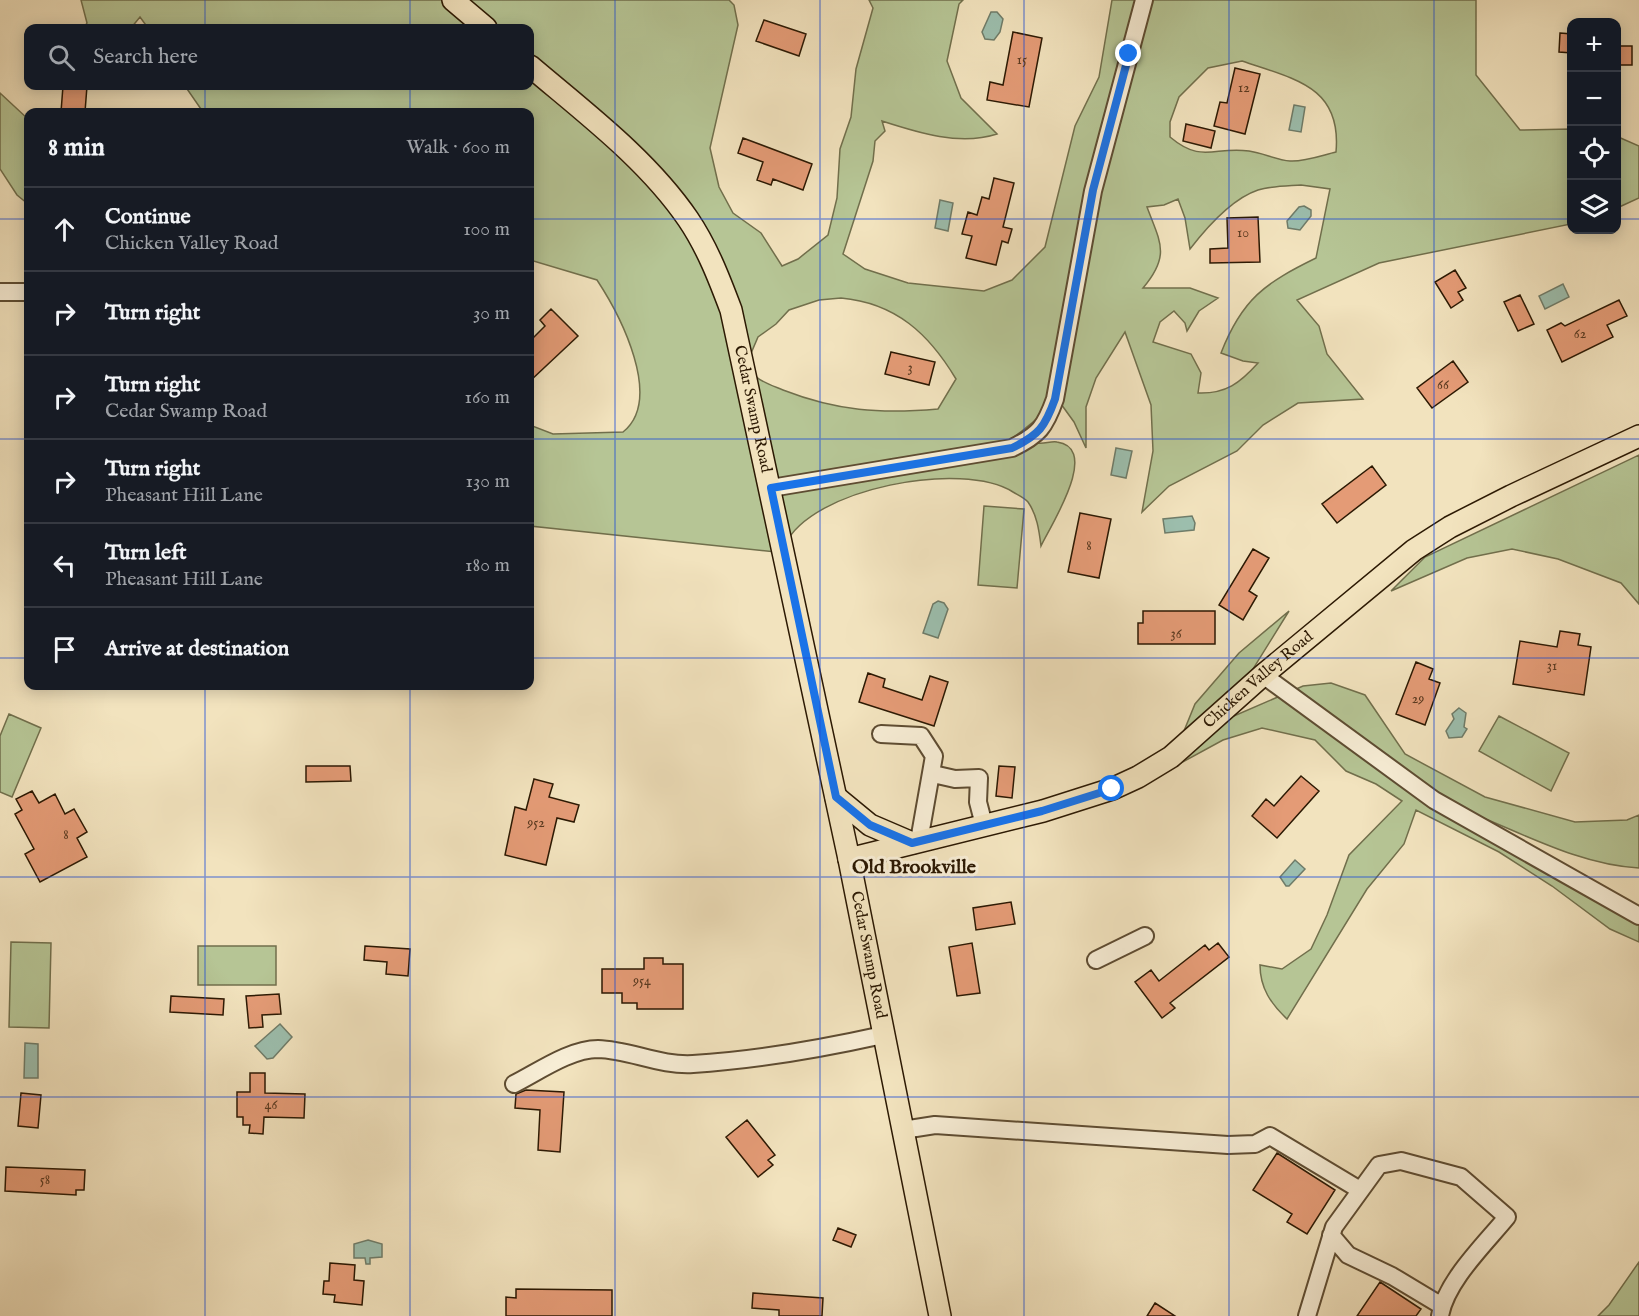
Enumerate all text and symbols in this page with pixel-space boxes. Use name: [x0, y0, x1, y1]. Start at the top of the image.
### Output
map controls: [1567, 18, 1621, 234]
button: +: [1567, 18, 1621, 72]
search box: [24, 24, 534, 90]
route end: [1115, 40, 1141, 66]
icon: search: [45, 41, 78, 74]
text: Search here: [93, 43, 198, 71]
house number: 15: [1017, 51, 1027, 69]
button: −: [1567, 72, 1621, 126]
house number: 12: [1238, 79, 1250, 97]
button: locate: [1567, 126, 1621, 180]
text: 8 min: [48, 131, 105, 164]
text: Walk · 600 m: [406, 135, 510, 160]
button: layers: [1567, 180, 1621, 234]
text: Continue: [105, 203, 191, 231]
icon: ahead: [48, 213, 81, 246]
text: 100 m: [463, 217, 510, 242]
house number: 10: [1237, 224, 1249, 242]
text: Chicken Valley Road: [105, 231, 278, 256]
icon: right: [48, 297, 81, 330]
text: Turn right: [105, 299, 200, 327]
text: 30 m: [473, 301, 510, 326]
house number: 62: [1574, 325, 1587, 343]
street label: Cedar Swamp Road: [729, 344, 776, 475]
house number: 3: [907, 359, 913, 377]
text: Turn right: [105, 371, 200, 399]
house number: 66: [1437, 376, 1450, 394]
icon: right: [48, 381, 81, 414]
text: 160 m: [464, 385, 510, 410]
text: Cedar Swamp Road: [105, 399, 267, 424]
text: Turn right: [105, 455, 200, 483]
icon: right: [48, 465, 81, 498]
text: 130 m: [465, 469, 510, 494]
text: Pheasant Hill Lane: [105, 483, 263, 508]
house number: 8: [1086, 537, 1092, 555]
text: Turn left: [105, 539, 187, 567]
icon: left: [48, 549, 81, 582]
text: 180 m: [465, 553, 510, 578]
text: Pheasant Hill Lane: [105, 567, 263, 592]
house number: 36: [1170, 625, 1183, 643]
street label: Chicken Valley Road: [1199, 627, 1318, 733]
icon: arrive: [48, 633, 81, 666]
text: Arrive at destination: [105, 635, 289, 663]
house number: 31: [1547, 657, 1557, 675]
house number: 29: [1412, 690, 1424, 708]
route start: [1098, 775, 1124, 801]
house number: 952: [526, 814, 545, 832]
house number: 8: [63, 826, 69, 844]
district label: Old Brookville: [852, 855, 977, 880]
street label: Cedar Swamp Road: [846, 889, 891, 1021]
house number: 954: [632, 972, 651, 990]
house number: 46: [265, 1096, 278, 1114]
house number: 58: [40, 1171, 50, 1189]

